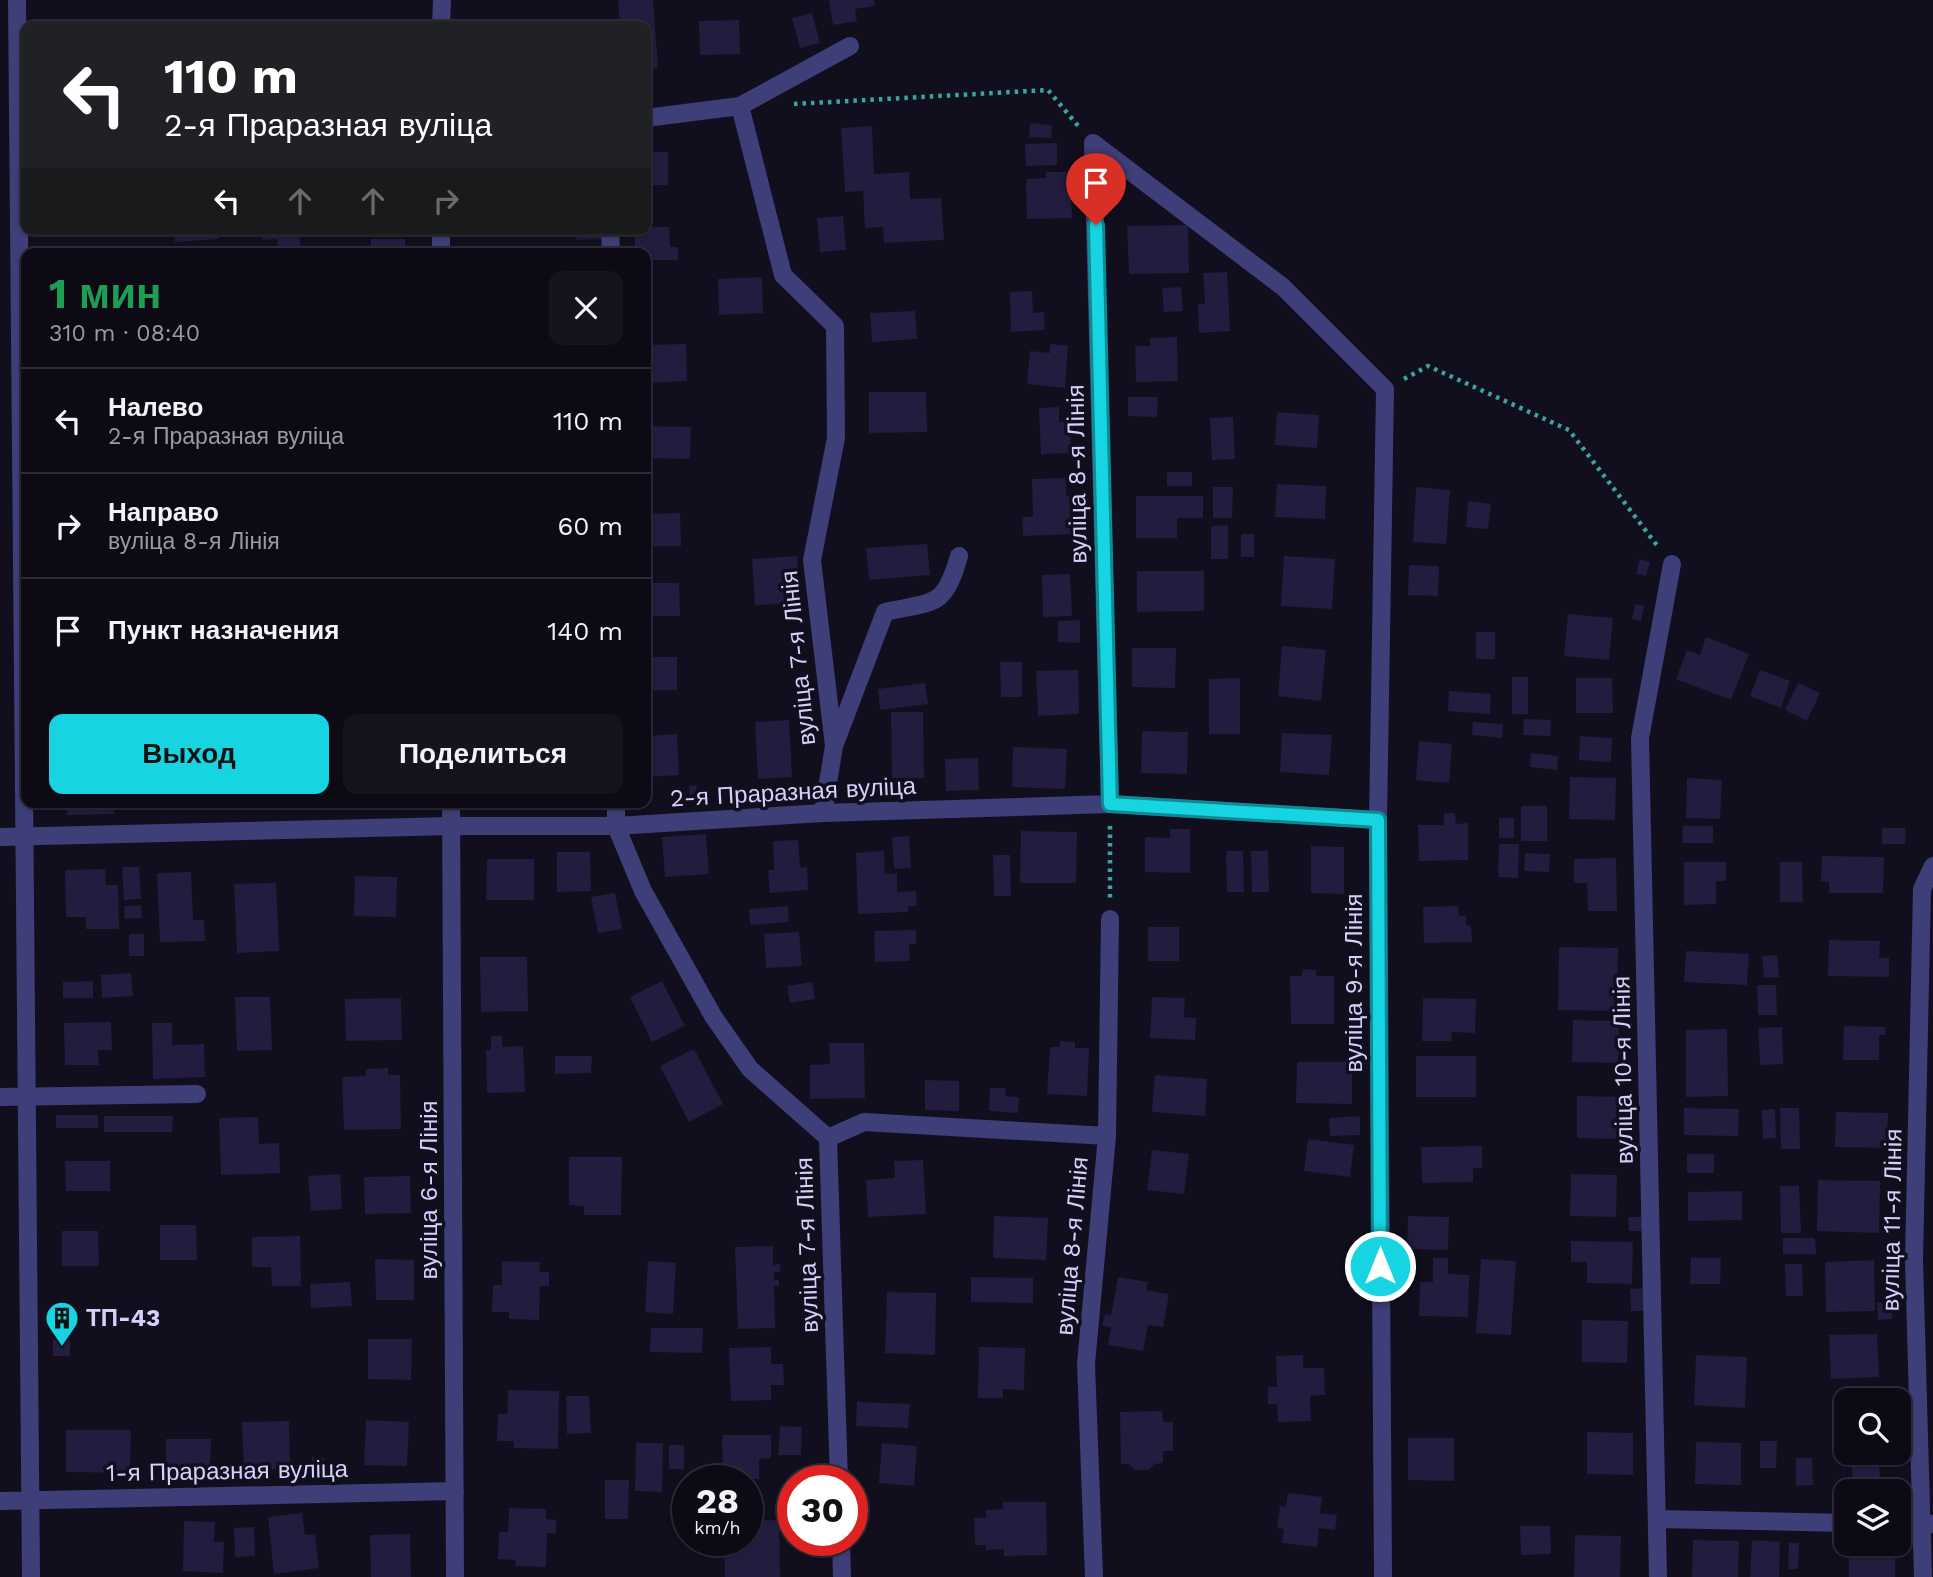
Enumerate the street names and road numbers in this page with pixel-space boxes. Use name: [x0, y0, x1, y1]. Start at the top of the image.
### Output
street label: вуліца 8-я Лінія: [1061, 384, 1093, 564]
street label: вуліца 7-я Лінія: [775, 569, 821, 747]
street label: 2-я Праразная вуліца: [669, 772, 917, 812]
street label: вуліца 9-я Лінія: [1340, 893, 1368, 1073]
street label: вуліца 10-я Лінія: [1607, 976, 1639, 1164]
street label: вуліца 6-я Лінія: [415, 1101, 443, 1280]
street label: вуліца 11-я Лінія: [1876, 1128, 1908, 1312]
street label: вуліца 8-я Лінія: [1050, 1156, 1094, 1336]
street label: вуліца 7-я Лінія: [790, 1157, 824, 1333]
street label: 1-я Праразная вуліца: [106, 1455, 349, 1487]

